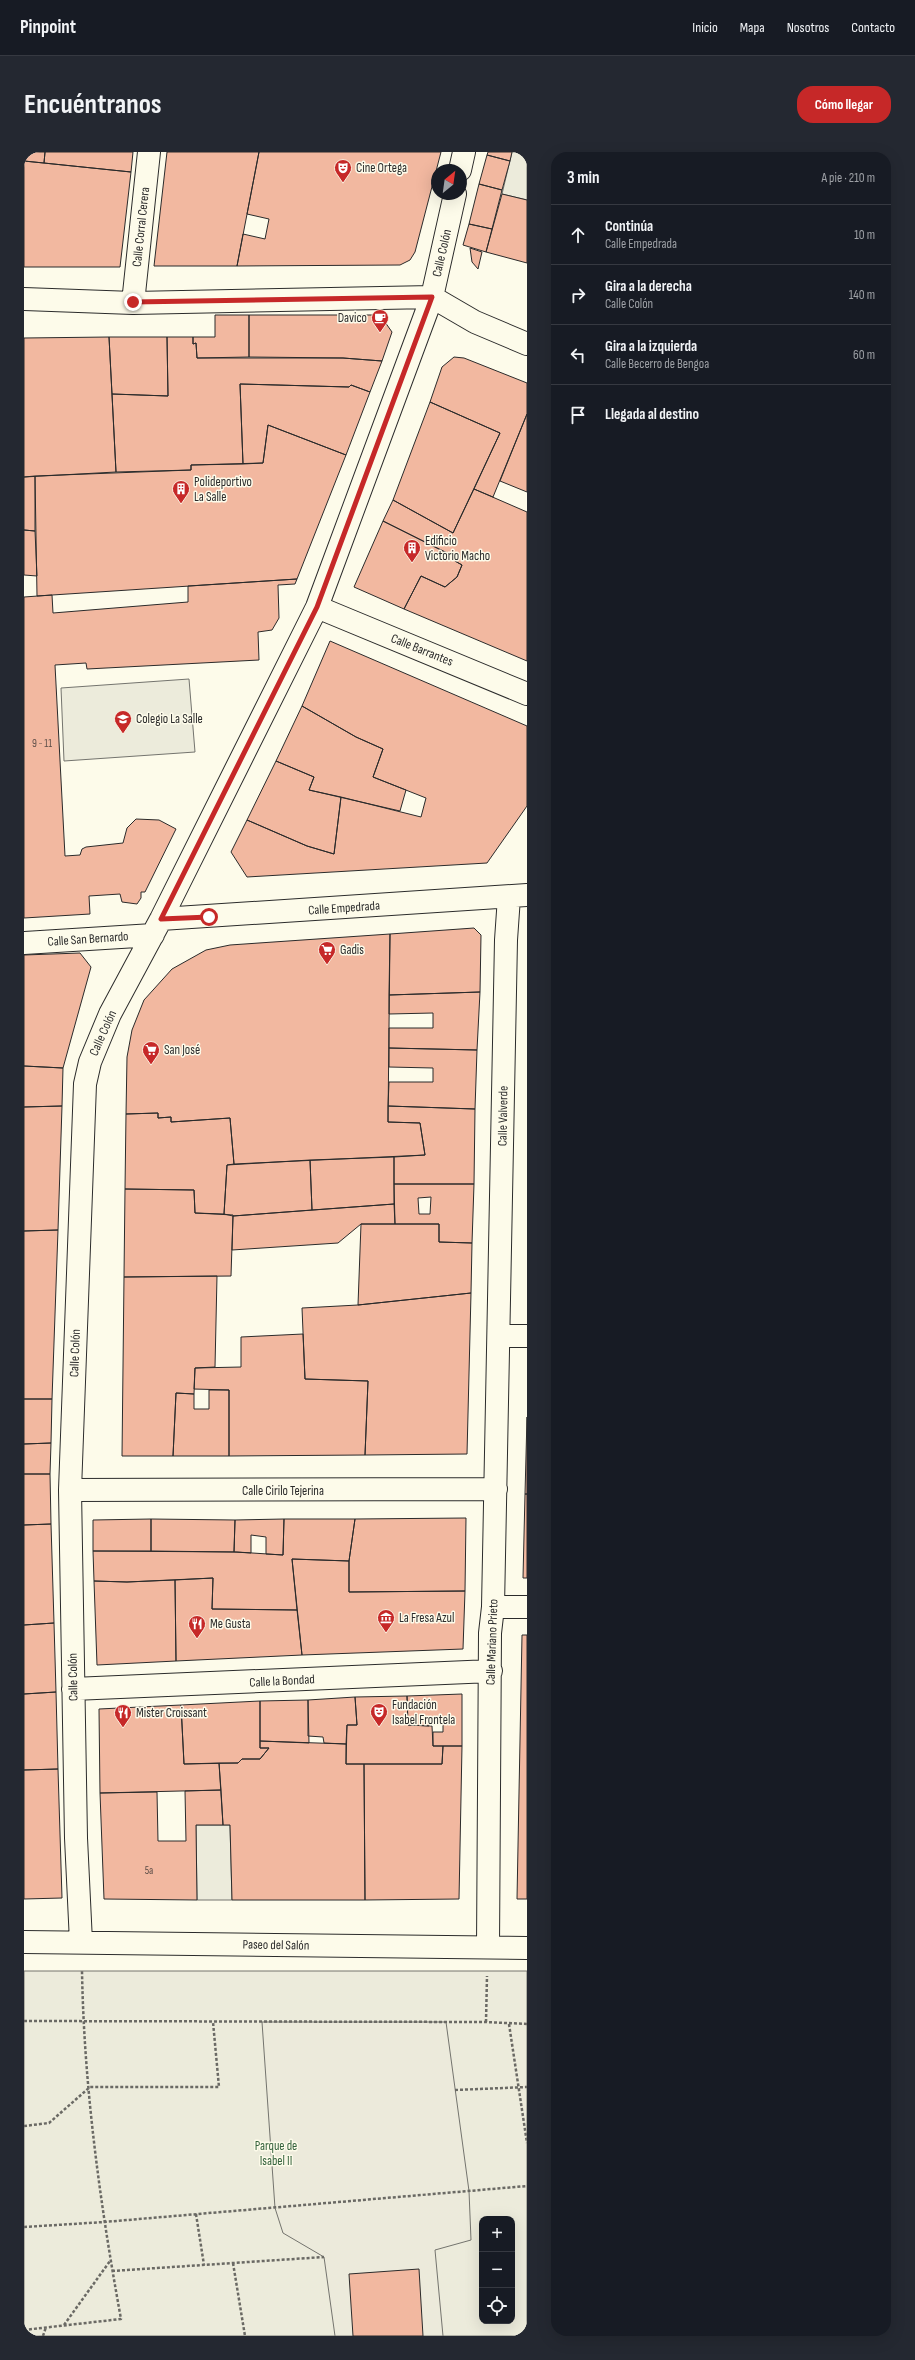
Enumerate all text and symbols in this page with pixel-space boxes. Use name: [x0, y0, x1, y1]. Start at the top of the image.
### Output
text: Pinpoint: [20, 16, 76, 39]
text: Inicio: [692, 19, 718, 36]
text: Mapa: [740, 19, 765, 36]
text: Nosotros: [787, 19, 829, 36]
text: Contacto: [851, 19, 895, 36]
button: Cómo llegar: [797, 86, 891, 123]
text: Encuéntranos: [24, 88, 162, 121]
theatre icon: Cine Ortega: [333, 158, 353, 183]
place label: Cine Ortega: [356, 160, 407, 176]
north arrow: [431, 164, 467, 200]
text: 3 min: [567, 168, 600, 188]
text: A pie · 210 m: [821, 170, 875, 186]
street label: Calle Corral Cerera: [129, 186, 153, 268]
text: Continúa: [605, 217, 653, 236]
icon: ahead: [567, 224, 589, 246]
text: 10 m: [854, 227, 875, 243]
street label: Calle Colón: [429, 228, 455, 278]
text: Calle Empedrada: [605, 236, 677, 252]
text: Gira a la derecha: [605, 277, 692, 296]
icon: right: [567, 284, 589, 306]
text: 140 m: [849, 287, 875, 303]
route end: [124, 293, 142, 311]
text: Calle Colón: [605, 296, 653, 312]
cafe icon: Davico: [370, 308, 390, 333]
place label: Davico: [338, 310, 367, 326]
text: Gira a la izquierda: [605, 337, 697, 356]
icon: left: [567, 344, 589, 366]
text: 60 m: [853, 347, 875, 363]
text: Calle Becerro de Bengoa: [605, 356, 709, 372]
icon: arrive: [567, 404, 589, 426]
text: Llegada al destino: [605, 405, 699, 424]
place label: Polideportivo La Salle: [194, 474, 252, 505]
building icon: Polideportivo La Salle: [171, 479, 191, 504]
place label: Edificio Victorio Macho: [425, 533, 490, 564]
building icon: Edificio Victorio Macho: [402, 538, 422, 563]
street label: Calle Barrantes: [389, 630, 456, 670]
school or university icon: Colegio La Salle: [113, 709, 133, 734]
place label: Colegio La Salle: [136, 711, 203, 727]
house number: 9 - 11: [32, 737, 52, 750]
street label: Calle Empedrada: [308, 898, 380, 918]
route start: [200, 908, 218, 926]
street label: Calle San Bernardo: [47, 928, 129, 950]
supermarket icon: Gadis: [317, 940, 337, 965]
place label: Gadis: [340, 942, 364, 958]
street label: Calle Colón: [86, 1008, 120, 1058]
supermarket icon: San José: [141, 1040, 161, 1065]
place label: San José: [164, 1042, 200, 1058]
street label: Calle Valverde: [494, 1086, 512, 1146]
street label: Calle Colón: [66, 1329, 84, 1377]
street label: Calle Cirilo Tejerina: [242, 1483, 324, 1499]
street label: Calle Mariano Prieto: [483, 1599, 501, 1685]
museum icon: La Fresa Azul: [376, 1608, 396, 1633]
place label: La Fresa Azul: [399, 1610, 454, 1626]
restaurant icon: Me Gusta: [187, 1614, 207, 1639]
place label: Me Gusta: [210, 1616, 251, 1632]
street label: Calle Colón: [65, 1653, 81, 1701]
street label: Calle la Bondad: [249, 1671, 315, 1691]
place label: Fundación Isabel Frontela: [392, 1697, 455, 1728]
theatre icon: Fundación Isabel Frontela: [369, 1702, 389, 1727]
restaurant icon: Mister Croissant: [113, 1703, 133, 1728]
place label: Mister Croissant: [136, 1705, 207, 1721]
house number: 5a: [145, 1864, 153, 1877]
street label: Paseo del Salón: [242, 1936, 310, 1954]
park label: Parque de Isabel II: [255, 2138, 297, 2169]
map controls: [479, 2216, 515, 2324]
button: +: [479, 2216, 515, 2252]
button: −: [479, 2252, 515, 2288]
button: locate: [479, 2288, 515, 2324]

